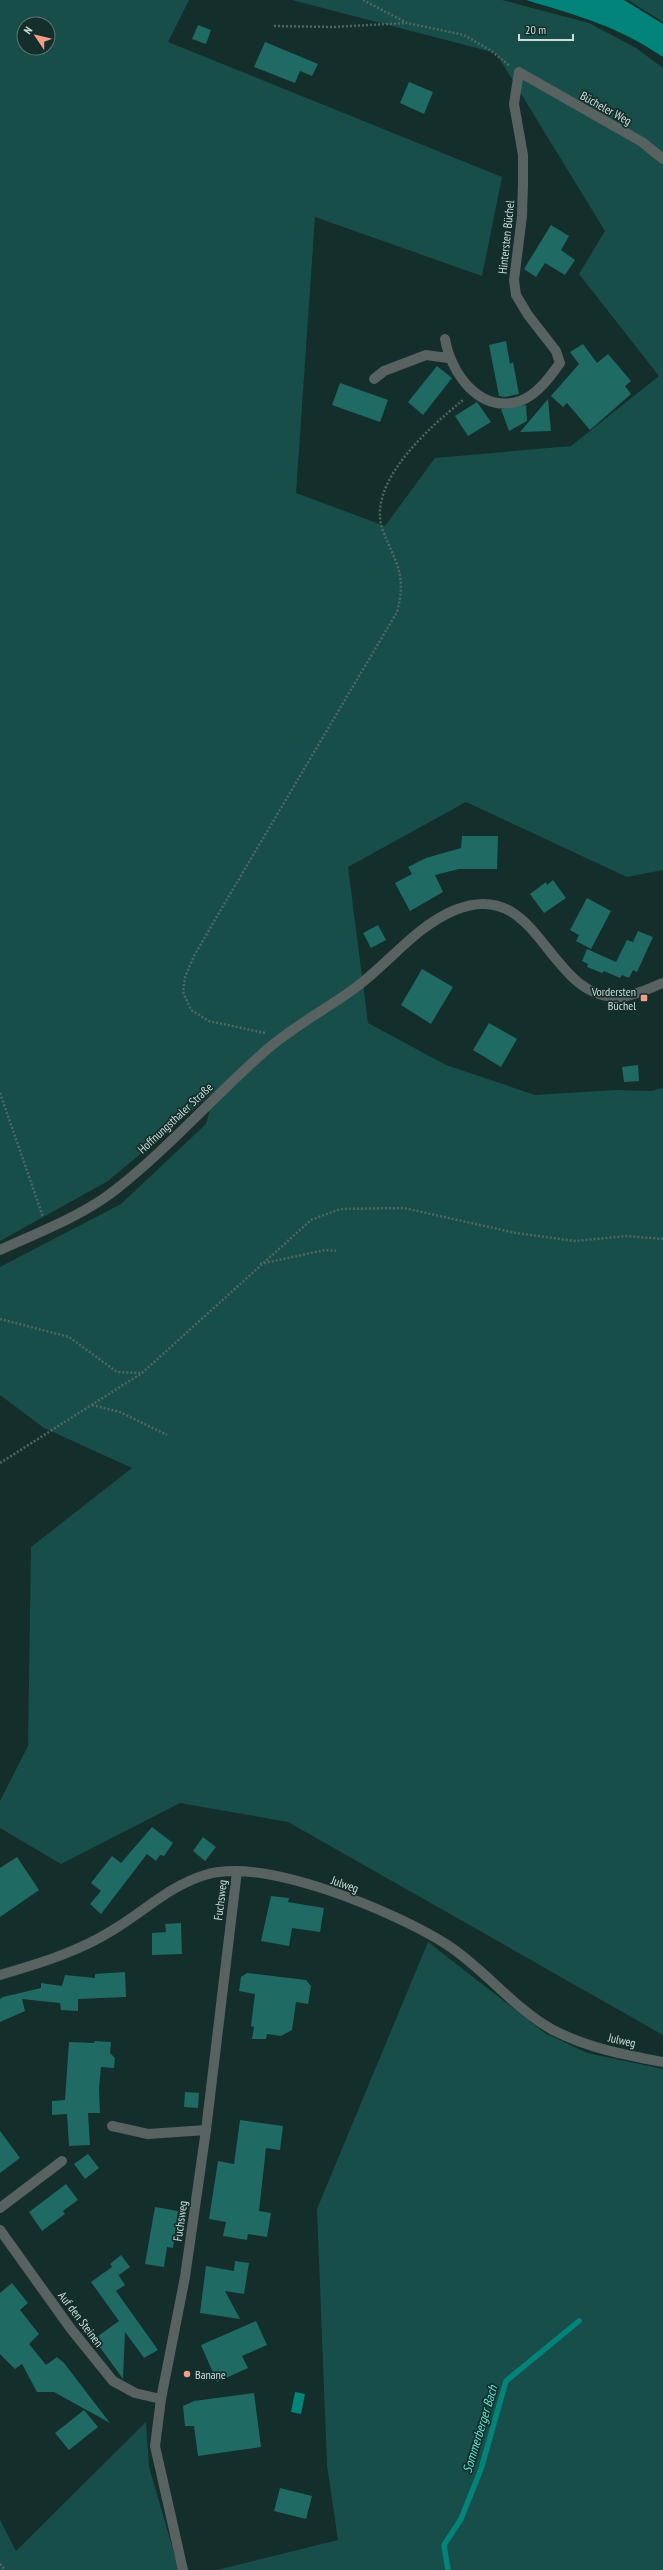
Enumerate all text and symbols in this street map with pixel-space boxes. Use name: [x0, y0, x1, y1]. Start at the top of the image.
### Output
north arrow: [16, 16, 56, 56]
scale bar: [519, 16, 573, 42]
text: 20 m: [525, 22, 546, 37]
text: N: [20, 24, 35, 37]
street label: Bücheler Weg: [578, 88, 634, 128]
street label: Hintersten Büchel: [495, 199, 517, 275]
place label: Vordersten Büchel: [591, 984, 636, 1013]
marker: Vordersten Büchel: [639, 993, 649, 1003]
street label: Hoffnungsthaler Straße: [134, 1079, 216, 1157]
street label: Julweg: [328, 1872, 361, 1896]
street label: Fuchsweg: [210, 1879, 230, 1921]
street label: Julweg: [606, 2029, 637, 2050]
street label: Fuchsweg: [170, 2200, 190, 2242]
street label: Auf den Steinen: [55, 2288, 107, 2350]
place label: Banane: [195, 2367, 226, 2382]
marker: Banane: [182, 2369, 192, 2379]
water label: Sommerberger Bach: [459, 2382, 502, 2475]

